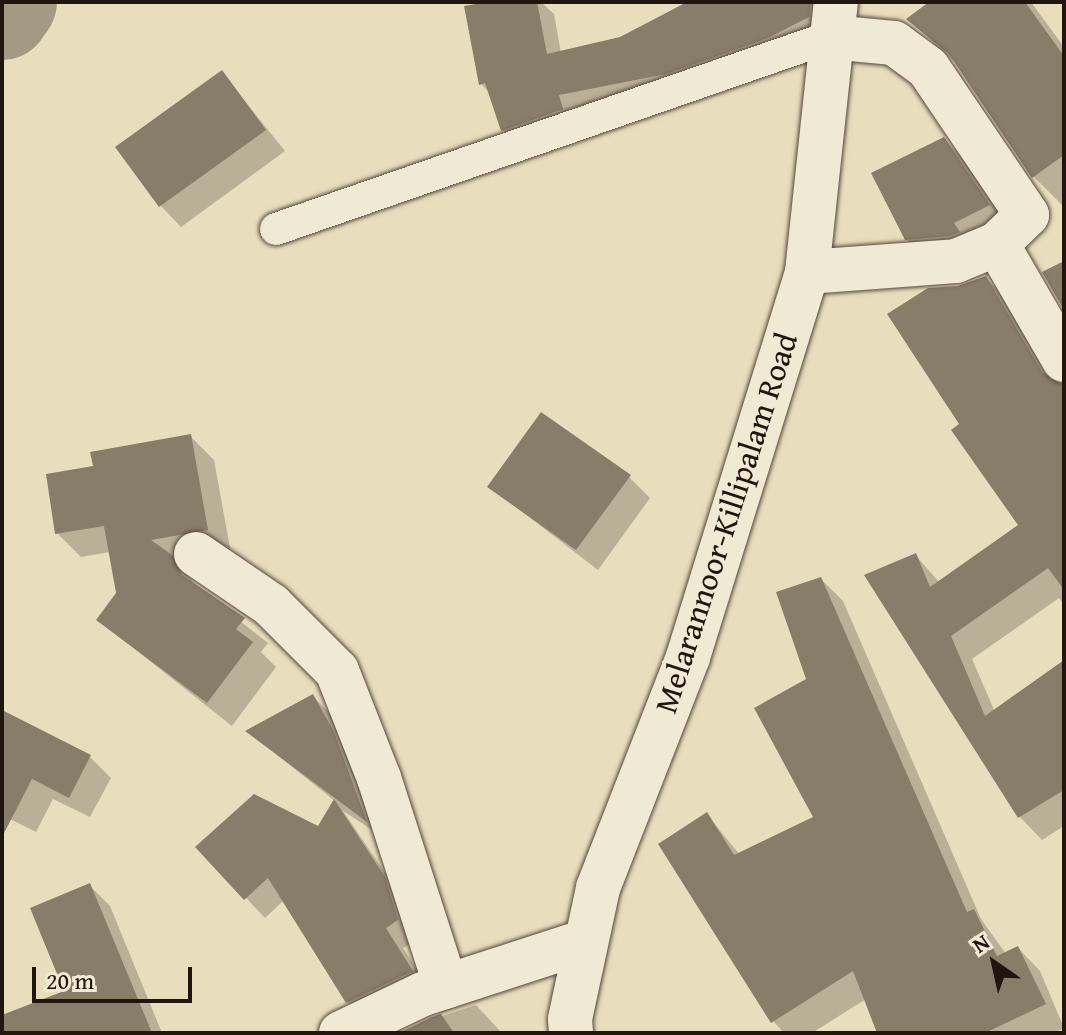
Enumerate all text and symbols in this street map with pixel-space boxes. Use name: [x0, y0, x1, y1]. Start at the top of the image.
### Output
street label: Melarannoor-Killipalam Road: [646, 328, 806, 718]
north arrow: [954, 923, 1034, 1003]
text: N: [966, 926, 996, 960]
scale bar: [36, 951, 196, 1001]
text: 20 m: [46, 963, 94, 998]

